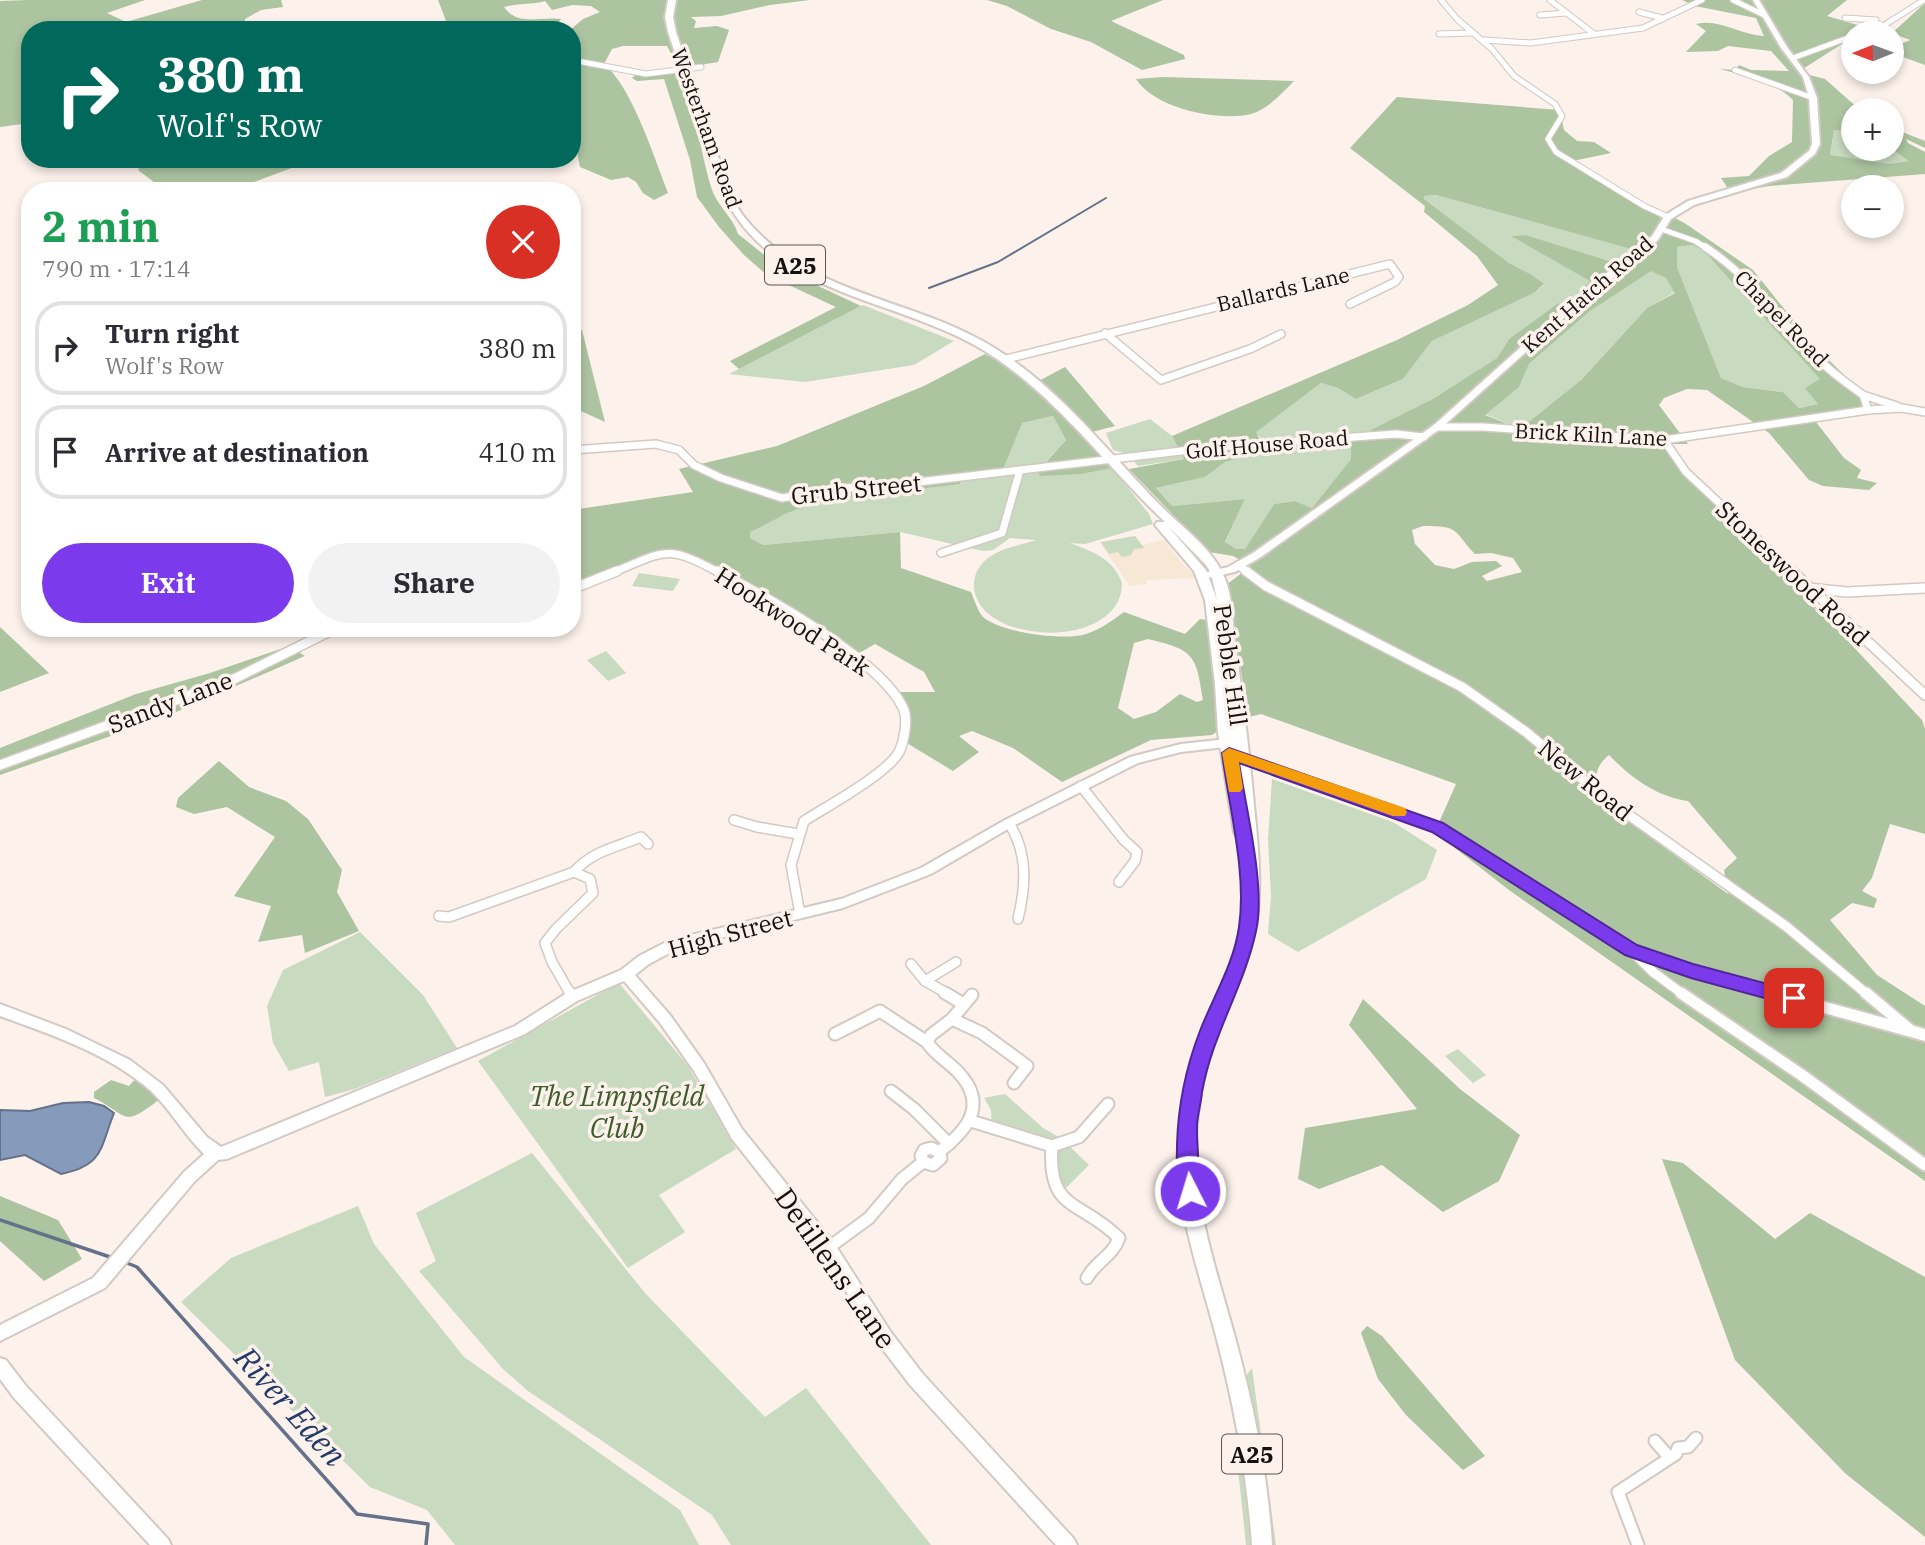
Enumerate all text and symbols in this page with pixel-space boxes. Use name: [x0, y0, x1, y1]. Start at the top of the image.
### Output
north arrow: [1841, 21, 1904, 84]
map controls: [1841, 21, 1904, 238]
text: 380 m: [157, 42, 304, 105]
street label: Westerham Road: [665, 44, 749, 212]
icon: right: [42, 49, 133, 140]
button: +: [1841, 98, 1904, 161]
text: Wolf's Row: [157, 104, 322, 146]
button: −: [1841, 175, 1904, 238]
text: 2 min: [42, 199, 160, 254]
button: close: [486, 205, 560, 279]
street label: Kent Hatch Road: [1515, 229, 1659, 359]
road number: A25: [765, 246, 825, 284]
text: 790 m · 17:14: [42, 253, 191, 283]
street label: Ballards Lane: [1214, 260, 1352, 318]
street label: Chapel Road: [1729, 264, 1835, 372]
text: Turn right: [105, 316, 239, 350]
icon: right: [46, 329, 84, 367]
text: 380 m: [478, 331, 556, 365]
text: Wolf's Row: [105, 350, 224, 380]
street label: Brick Kiln Lane: [1514, 416, 1668, 452]
street label: Golf House Road: [1185, 423, 1350, 465]
icon: arrive: [46, 433, 84, 471]
text: Arrive at destination: [105, 435, 369, 469]
text: 410 m: [478, 435, 556, 469]
street label: Grub Street: [789, 466, 923, 512]
street label: Stoneswood Road: [1709, 493, 1877, 653]
button: Exit: [42, 543, 294, 623]
button: Share: [308, 543, 560, 623]
street label: Hookwood Park: [709, 559, 877, 683]
street label: Pebble Hill: [1207, 602, 1255, 728]
street label: Sandy Lane: [103, 664, 237, 740]
street label: New Road: [1532, 732, 1640, 828]
street label: High Street: [664, 901, 796, 965]
pin: [1764, 968, 1824, 1028]
icon: arrive: [1775, 979, 1813, 1017]
park label: The Limpsfield Club: [529, 1077, 705, 1146]
position arrow: [1153, 1154, 1227, 1228]
street label: Detillens Lane: [767, 1180, 905, 1356]
water label: River Eden: [225, 1337, 356, 1475]
road number: A25: [1222, 1434, 1282, 1474]

